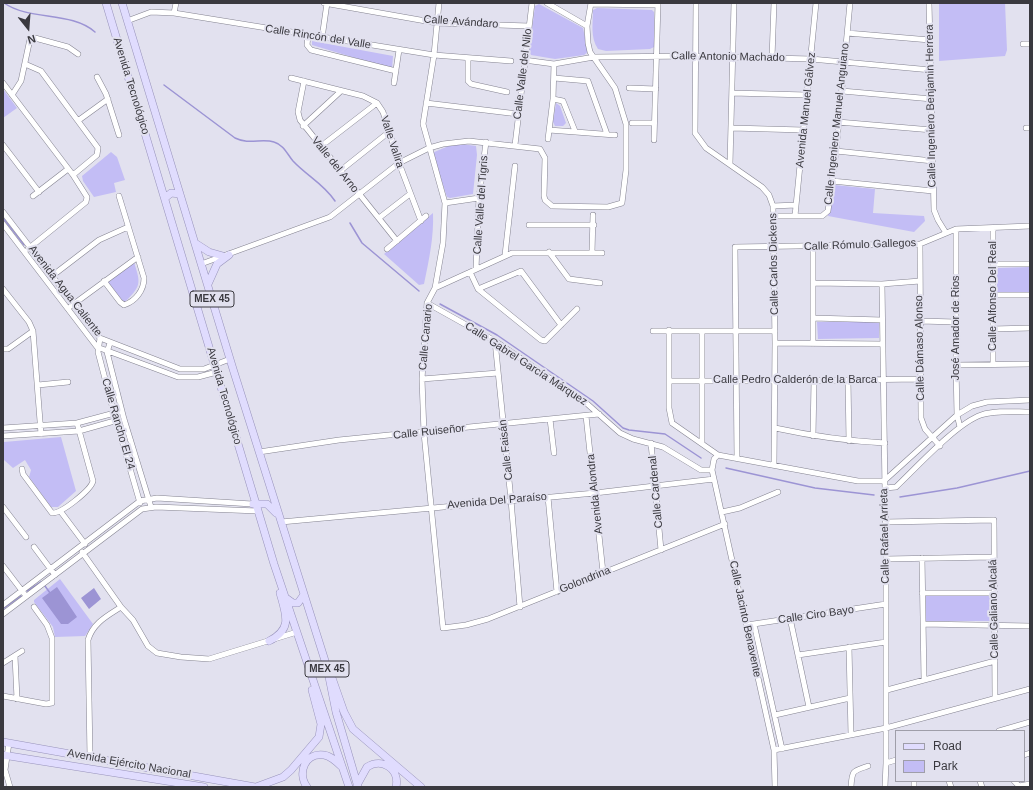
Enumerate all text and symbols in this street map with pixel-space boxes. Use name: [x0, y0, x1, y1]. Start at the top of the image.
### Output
north arrow: [8, 8, 48, 48]
street label: Calle Avándaro: [423, 13, 499, 31]
street label: Calle Rincón del Valle: [264, 22, 372, 52]
street label: Calle Ingeniero Benjamin Herrera: [923, 24, 939, 188]
street label: Calle Valle del Nilo: [511, 28, 535, 120]
text: N: [26, 33, 37, 46]
street label: Avenida Tecnológico: [110, 36, 152, 136]
street label: Calle Ingeniero Manuel Anguiano: [822, 42, 852, 206]
street label: Calle Antonio Machado: [671, 49, 785, 65]
street label: Avenida Manuel Gálvez: [793, 52, 819, 168]
street label: Valle Valira: [377, 114, 407, 170]
street label: Valle del Arno: [309, 135, 361, 195]
street label: Calle Valle del Tigris: [471, 155, 491, 255]
street label: Calle Carlos Dickens: [767, 213, 781, 315]
street label: Calle Rómulo Gallegos: [804, 236, 916, 254]
street label: Calle Alfonso Del Real: [986, 241, 1000, 351]
street label: Avenida Agua Caliente: [25, 243, 105, 339]
street label: José Amador de Rios: [949, 275, 963, 381]
road number: MEX 45: [190, 291, 234, 307]
street label: Calle Dámaso Alonso: [912, 295, 928, 401]
street label: Calle Canario: [417, 303, 435, 371]
street label: Calle Gabrel García Márquez: [462, 320, 590, 408]
street label: Avenida Tecnológico: [204, 346, 244, 446]
street label: Calle Pedro Calderón de la Barca: [713, 373, 877, 387]
street label: Calle Rancho El 24: [99, 377, 137, 471]
street label: Calle Faisán: [496, 419, 516, 481]
street label: Calle Ruiseñor: [392, 422, 466, 442]
street label: Avenida Alondra: [584, 453, 606, 535]
street label: Calle Cardenal: [646, 455, 666, 529]
street label: Calle Rafael Arrieta: [878, 488, 892, 584]
street label: Avenida Del Paraíso: [447, 490, 547, 512]
street label: Calle Galiano Alcalá: [987, 559, 1001, 659]
street label: Calle Jacinto Benavente: [726, 560, 764, 678]
street label: Golondrina: [558, 564, 612, 596]
street label: Calle Ciro Bayo: [777, 603, 855, 627]
road number: MEX 45: [305, 661, 349, 677]
legend: [895, 730, 1025, 782]
text: Road: [933, 739, 962, 753]
street label: Avenida Ejército Nacional: [66, 747, 192, 781]
text: Park: [933, 759, 958, 773]

